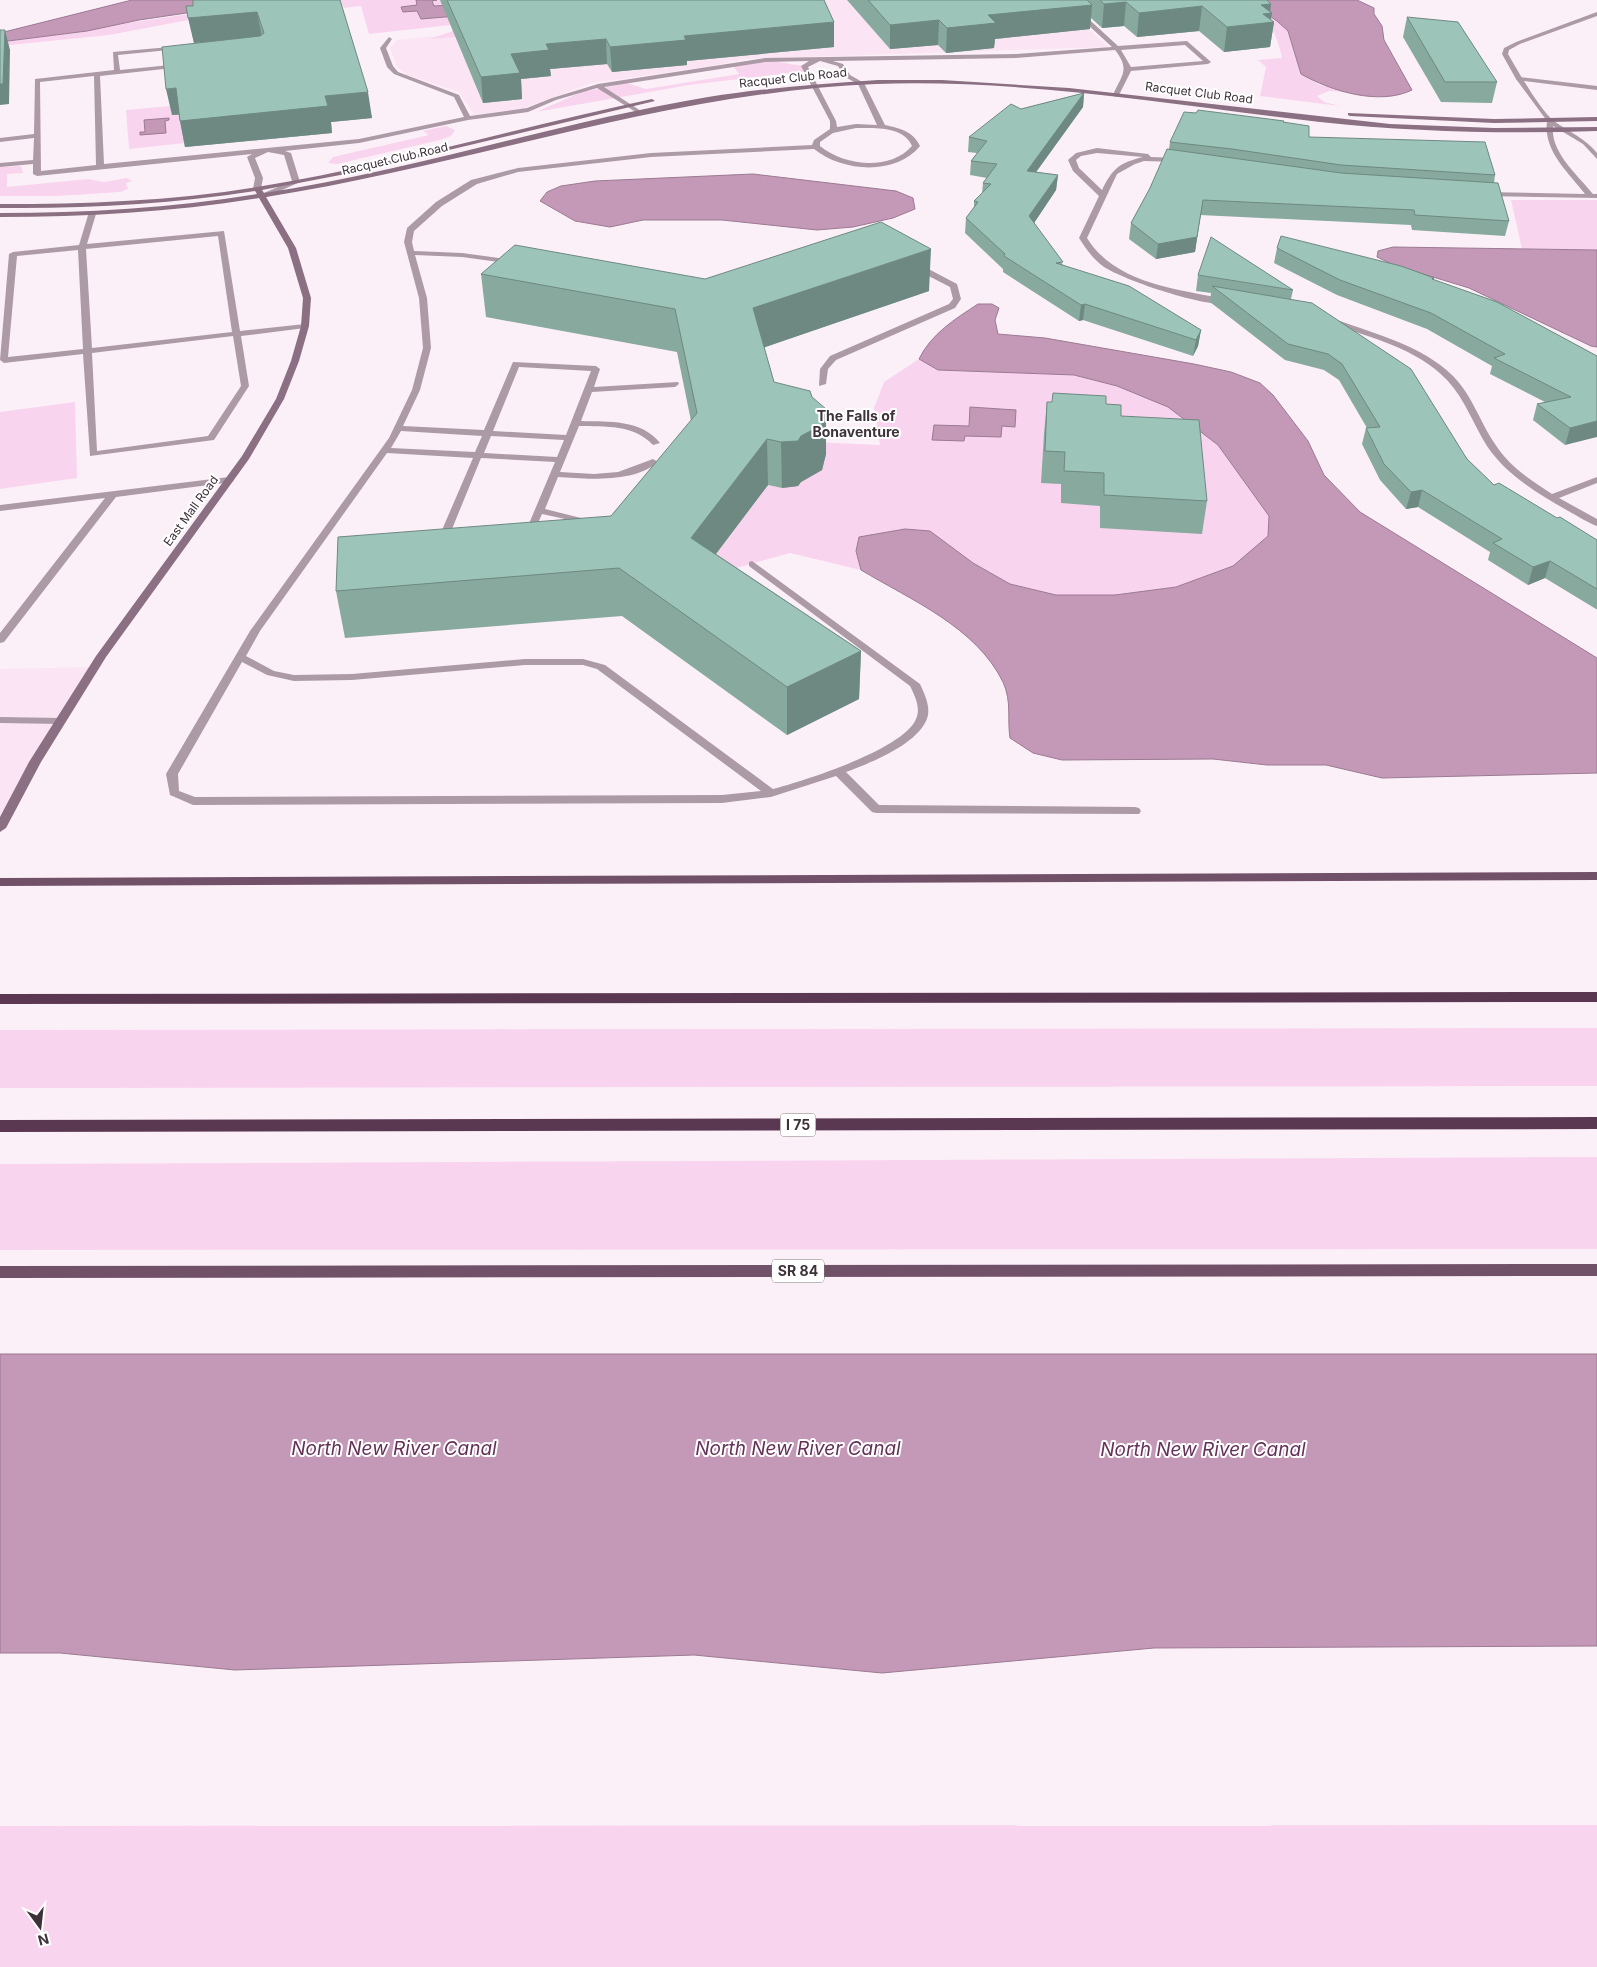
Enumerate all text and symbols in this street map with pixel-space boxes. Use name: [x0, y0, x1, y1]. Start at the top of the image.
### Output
street label: Racquet Club Road: [738, 64, 848, 91]
street label: Racquet Club Road: [1144, 78, 1254, 107]
street label: Racquet Club Road: [340, 139, 449, 178]
district label: The Falls of Bonaventure: [812, 407, 900, 440]
street label: East Mall Road: [160, 473, 221, 549]
road number: I 75: [780, 1114, 816, 1136]
road number: SR 84: [772, 1260, 824, 1282]
water label: North New River Canal: [291, 1437, 497, 1460]
water label: North New River Canal: [695, 1437, 901, 1460]
water label: North New River Canal: [1100, 1438, 1306, 1461]
north arrow: [15, 1902, 65, 1952]
text: N: [36, 1930, 51, 1950]

